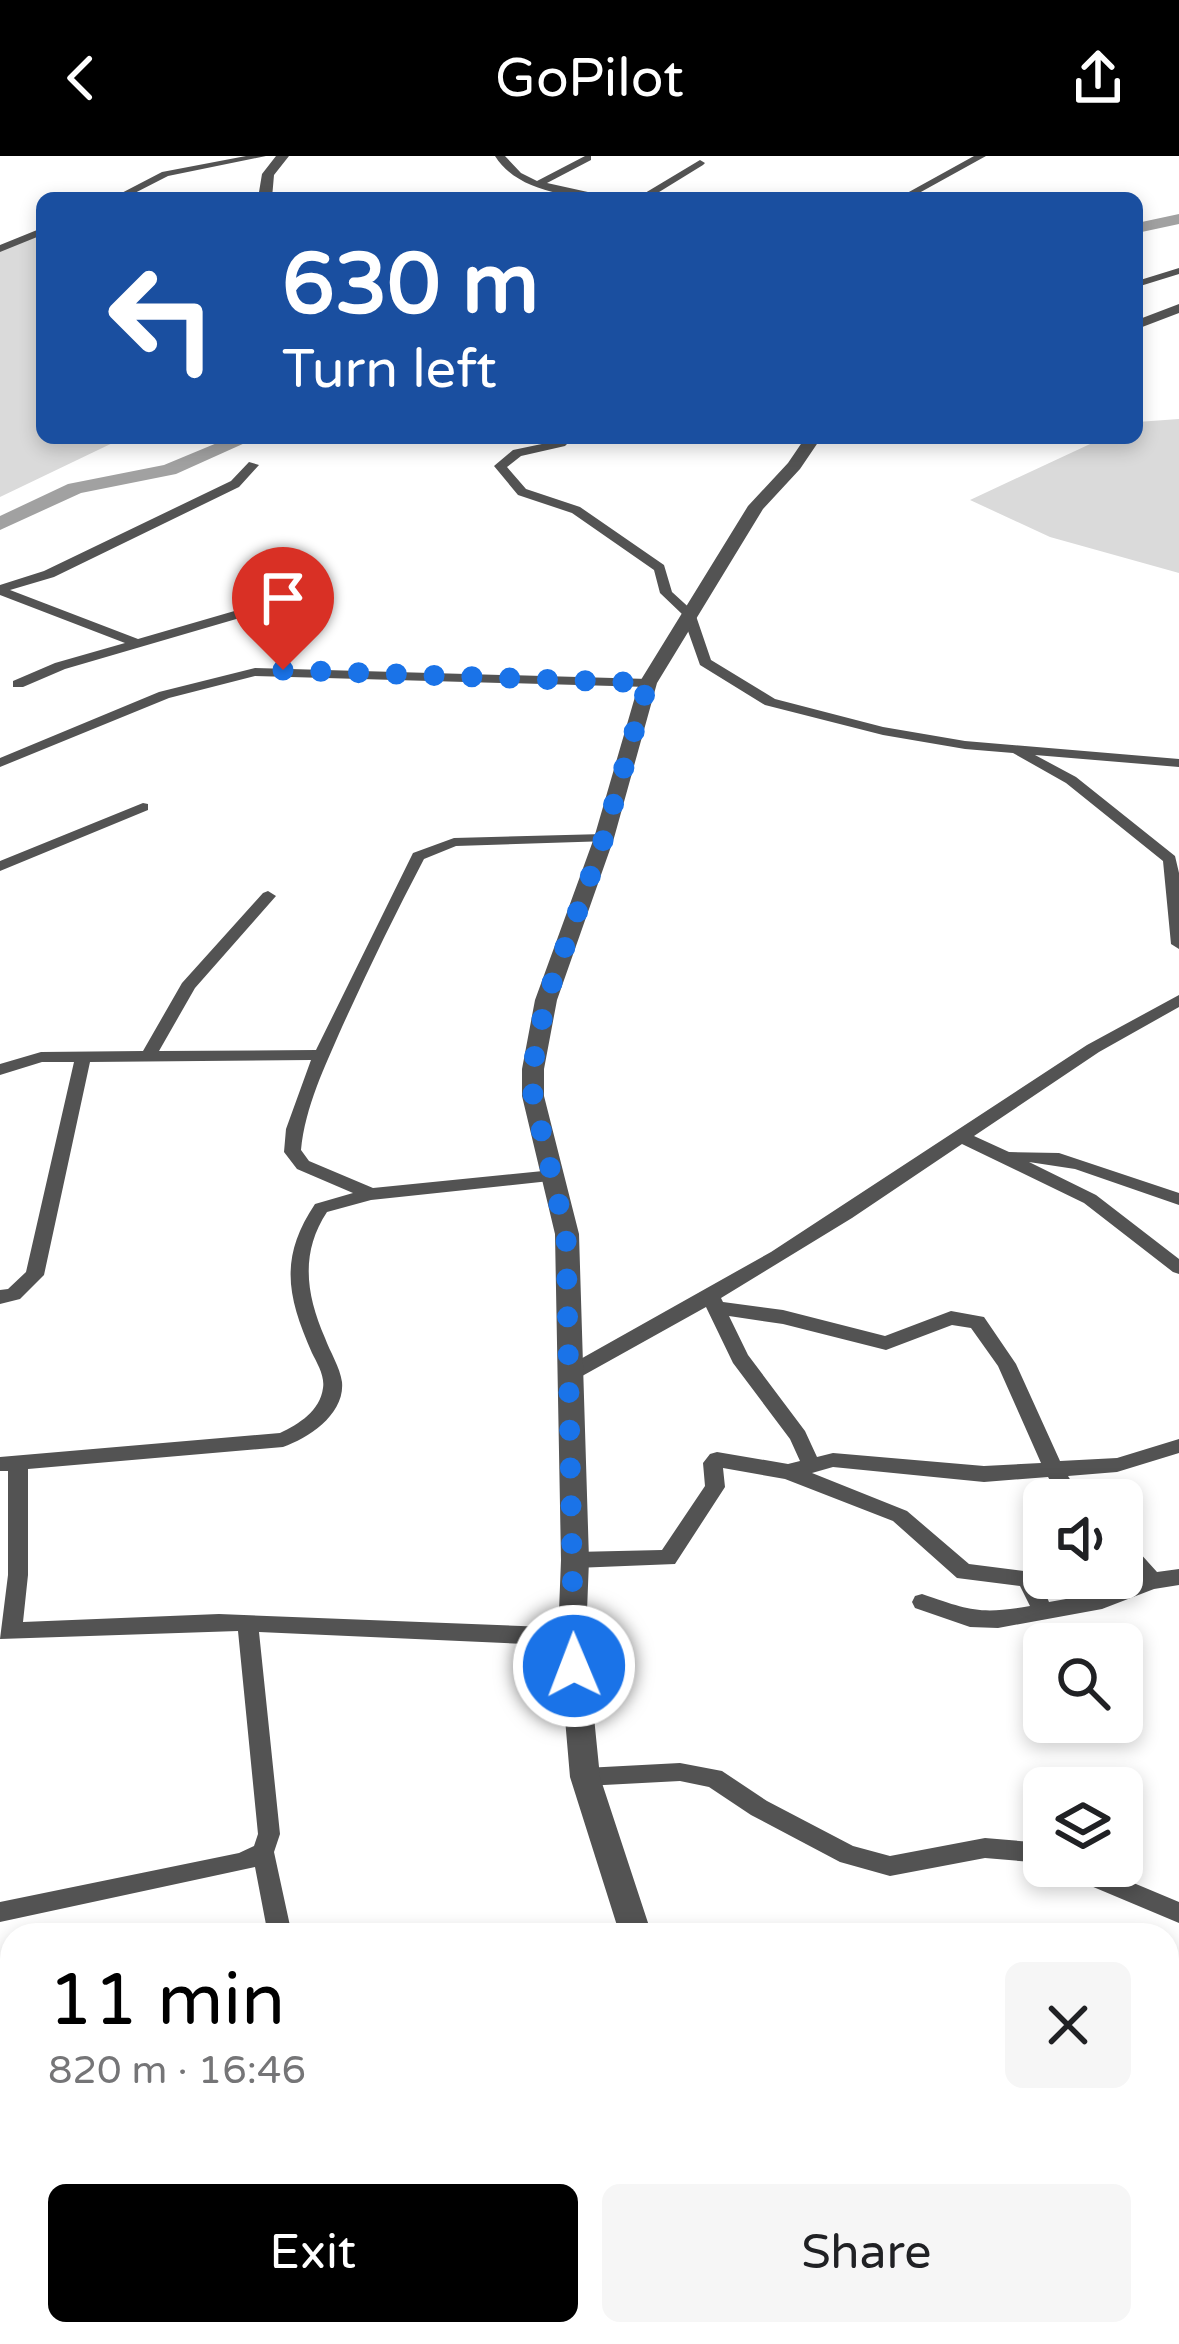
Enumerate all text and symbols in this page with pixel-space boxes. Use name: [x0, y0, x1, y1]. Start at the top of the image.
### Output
icon: back: [48, 45, 114, 111]
icon: share: [1065, 45, 1131, 111]
text: GoPilot: [495, 46, 684, 111]
text: 630 m: [282, 235, 539, 336]
icon: left: [84, 240, 240, 396]
text: Turn left: [282, 337, 497, 402]
pin: [232, 547, 334, 670]
icon: arrive: [250, 565, 316, 631]
map controls: [1023, 1479, 1143, 1887]
button: sound: [1023, 1479, 1143, 1599]
position arrow: [511, 1603, 637, 1729]
button: search: [1023, 1623, 1143, 1743]
button: layers: [1023, 1767, 1143, 1887]
text: 11 min: [48, 1958, 285, 2045]
button: close: [1005, 1962, 1131, 2088]
text: 820 m · 16:46: [48, 2047, 306, 2094]
button: Exit: [48, 2184, 578, 2322]
button: Share: [602, 2184, 1131, 2322]

